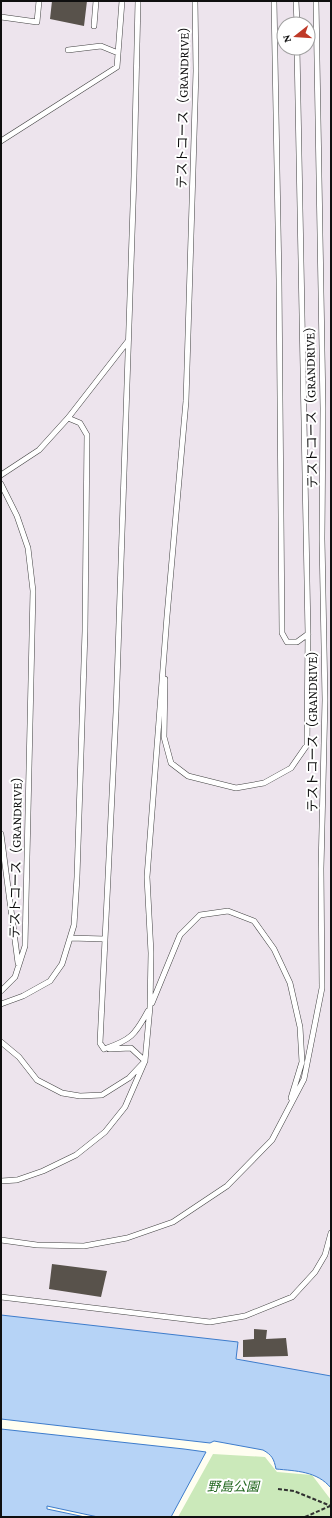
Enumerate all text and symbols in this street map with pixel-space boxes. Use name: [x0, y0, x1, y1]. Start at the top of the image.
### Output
north arrow: [276, 16, 316, 56]
street label: テストコース（GRANDRIVE）: [174, 20, 192, 188]
text: N: [279, 33, 293, 44]
street label: テストコース（GRANDRIVE）: [302, 320, 320, 488]
street label: テストコース（GRANDRIVE）: [305, 644, 320, 812]
street label: テストコース（GRANDRIVE）: [7, 770, 25, 938]
park label: 野島公園: [207, 1479, 261, 1494]

